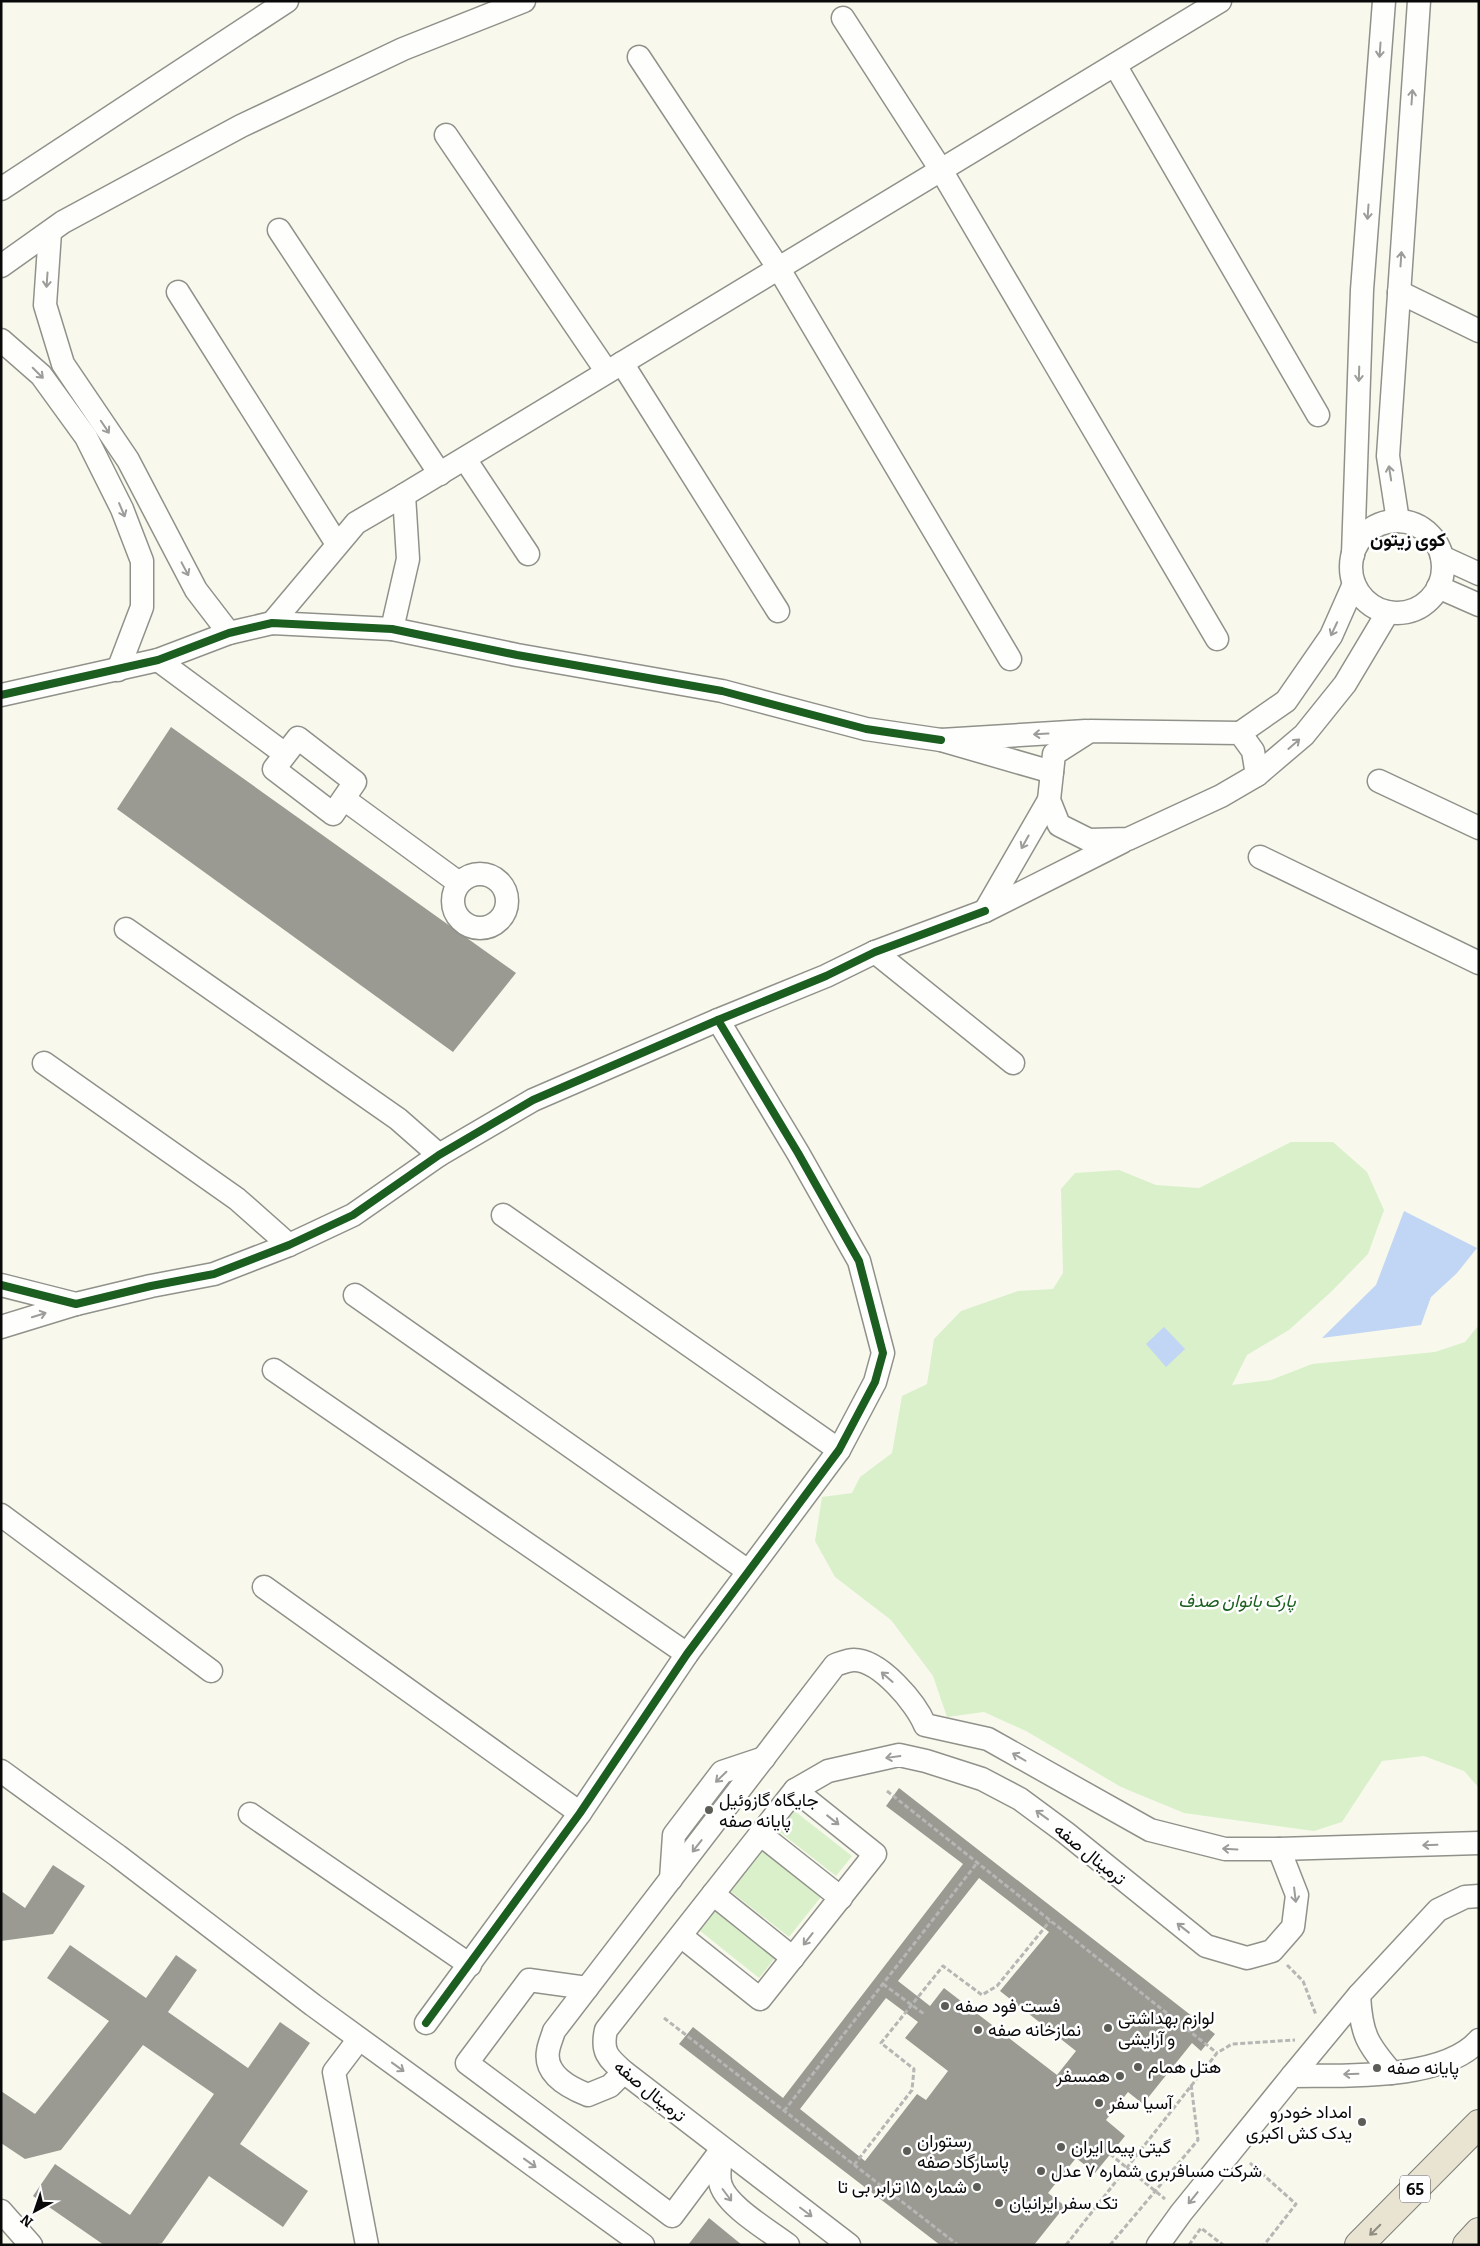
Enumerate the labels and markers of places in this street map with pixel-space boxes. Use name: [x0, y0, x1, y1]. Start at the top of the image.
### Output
place label: جایگاه گازوئیل پایانه صفه: [719, 1789, 819, 1833]
marker: جایگاه گازوئیل پایانه صفه: [703, 1804, 715, 1816]
place label: فست فود صفه: [955, 1995, 1061, 2017]
marker: فست فود صفه: [939, 2000, 951, 2012]
place label: لوازم بهداشتی و آرایشی: [1118, 2007, 1215, 2050]
place label: نمازخانه صفه: [988, 2019, 1081, 2041]
marker: لوازم بهداشتی و آرایشی: [1102, 2022, 1114, 2034]
marker: نمازخانه صفه: [972, 2024, 984, 2036]
place label: هتل همام: [1148, 2056, 1221, 2079]
place label: پایانه صفه: [1387, 2057, 1459, 2080]
marker: هتل همام: [1132, 2061, 1144, 2073]
marker: پایانه صفه: [1371, 2062, 1383, 2074]
place label: همسفر: [1055, 2065, 1110, 2087]
marker: همسفر: [1114, 2070, 1126, 2082]
place label: آسیا سفر: [1108, 2092, 1174, 2114]
marker: آسیا سفر: [1093, 2097, 1105, 2109]
place label: امداد خودرو یدک کش اکبری: [1246, 2101, 1352, 2144]
marker: امداد خودرو یدک کش اکبری: [1356, 2116, 1368, 2128]
place label: رستوران پاسارگاد صفه: [917, 2130, 1009, 2174]
place label: گیتی پیما ایران: [1071, 2136, 1171, 2159]
marker: گیتی پیما ایران: [1055, 2141, 1067, 2153]
marker: رستوران پاسارگاد صفه: [901, 2145, 913, 2157]
place label: شرکت مسافربری شماره ۷ عدل: [1051, 2160, 1262, 2182]
marker: شرکت مسافربری شماره ۷ عدل: [1035, 2165, 1047, 2177]
place label: شماره ۱۵ ترابر بی تا: [837, 2176, 967, 2198]
marker: شماره ۱۵ ترابر بی تا: [971, 2181, 983, 2193]
place label: تک سفر ایرانیان: [1009, 2192, 1118, 2214]
marker: تک سفر ایرانیان: [993, 2197, 1005, 2209]

